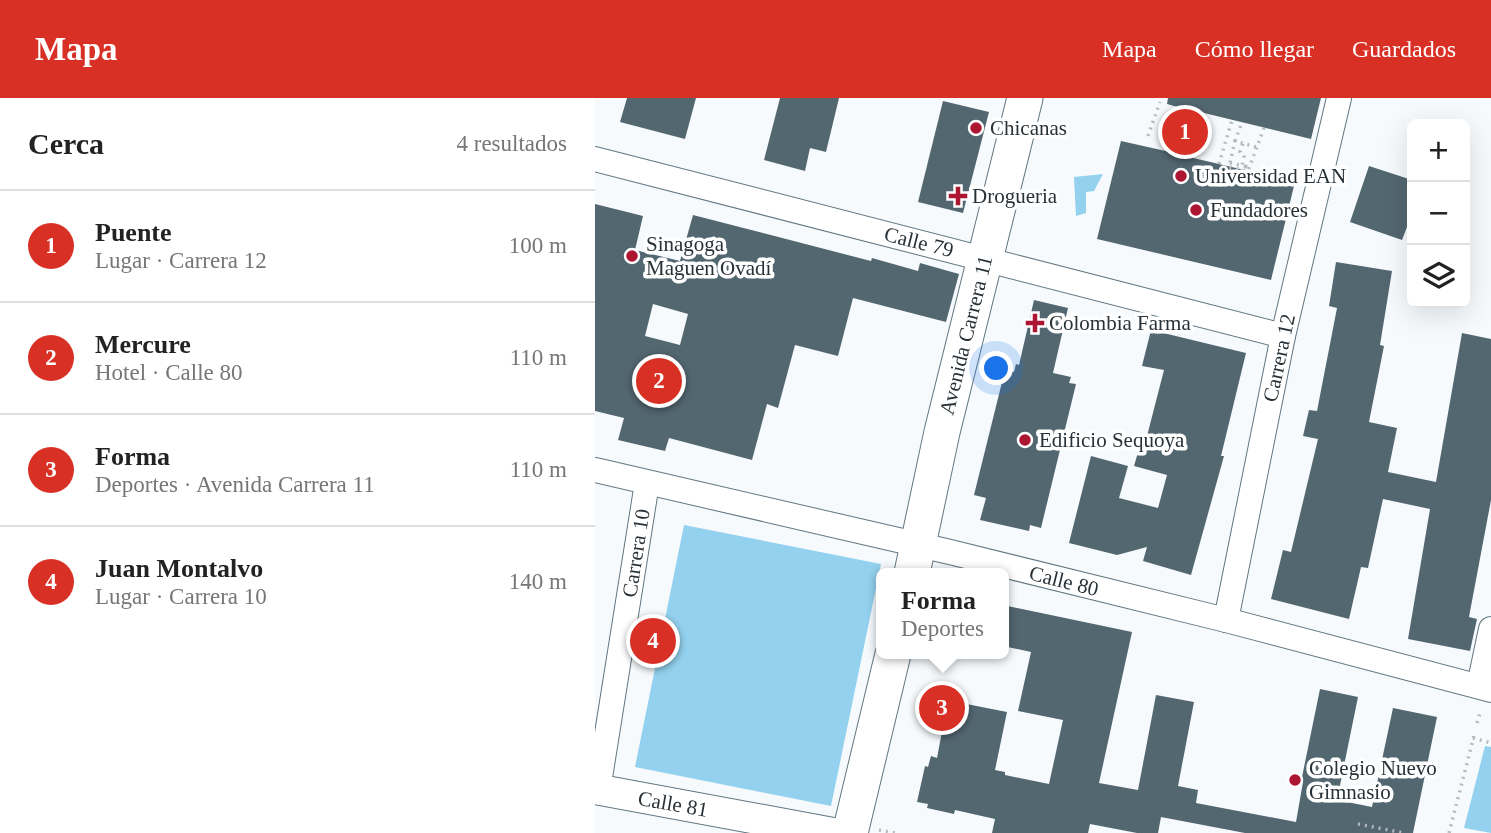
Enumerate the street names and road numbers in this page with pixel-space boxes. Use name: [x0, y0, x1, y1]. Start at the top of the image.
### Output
street label: Calle 79: [882, 222, 956, 262]
street label: Avenida Carrera 11: [935, 253, 997, 417]
street label: Carrera 12: [1258, 312, 1300, 404]
street label: Carrera 10: [617, 507, 655, 599]
street label: Calle 80: [1027, 561, 1101, 601]
street label: Calle 81: [636, 786, 710, 822]

